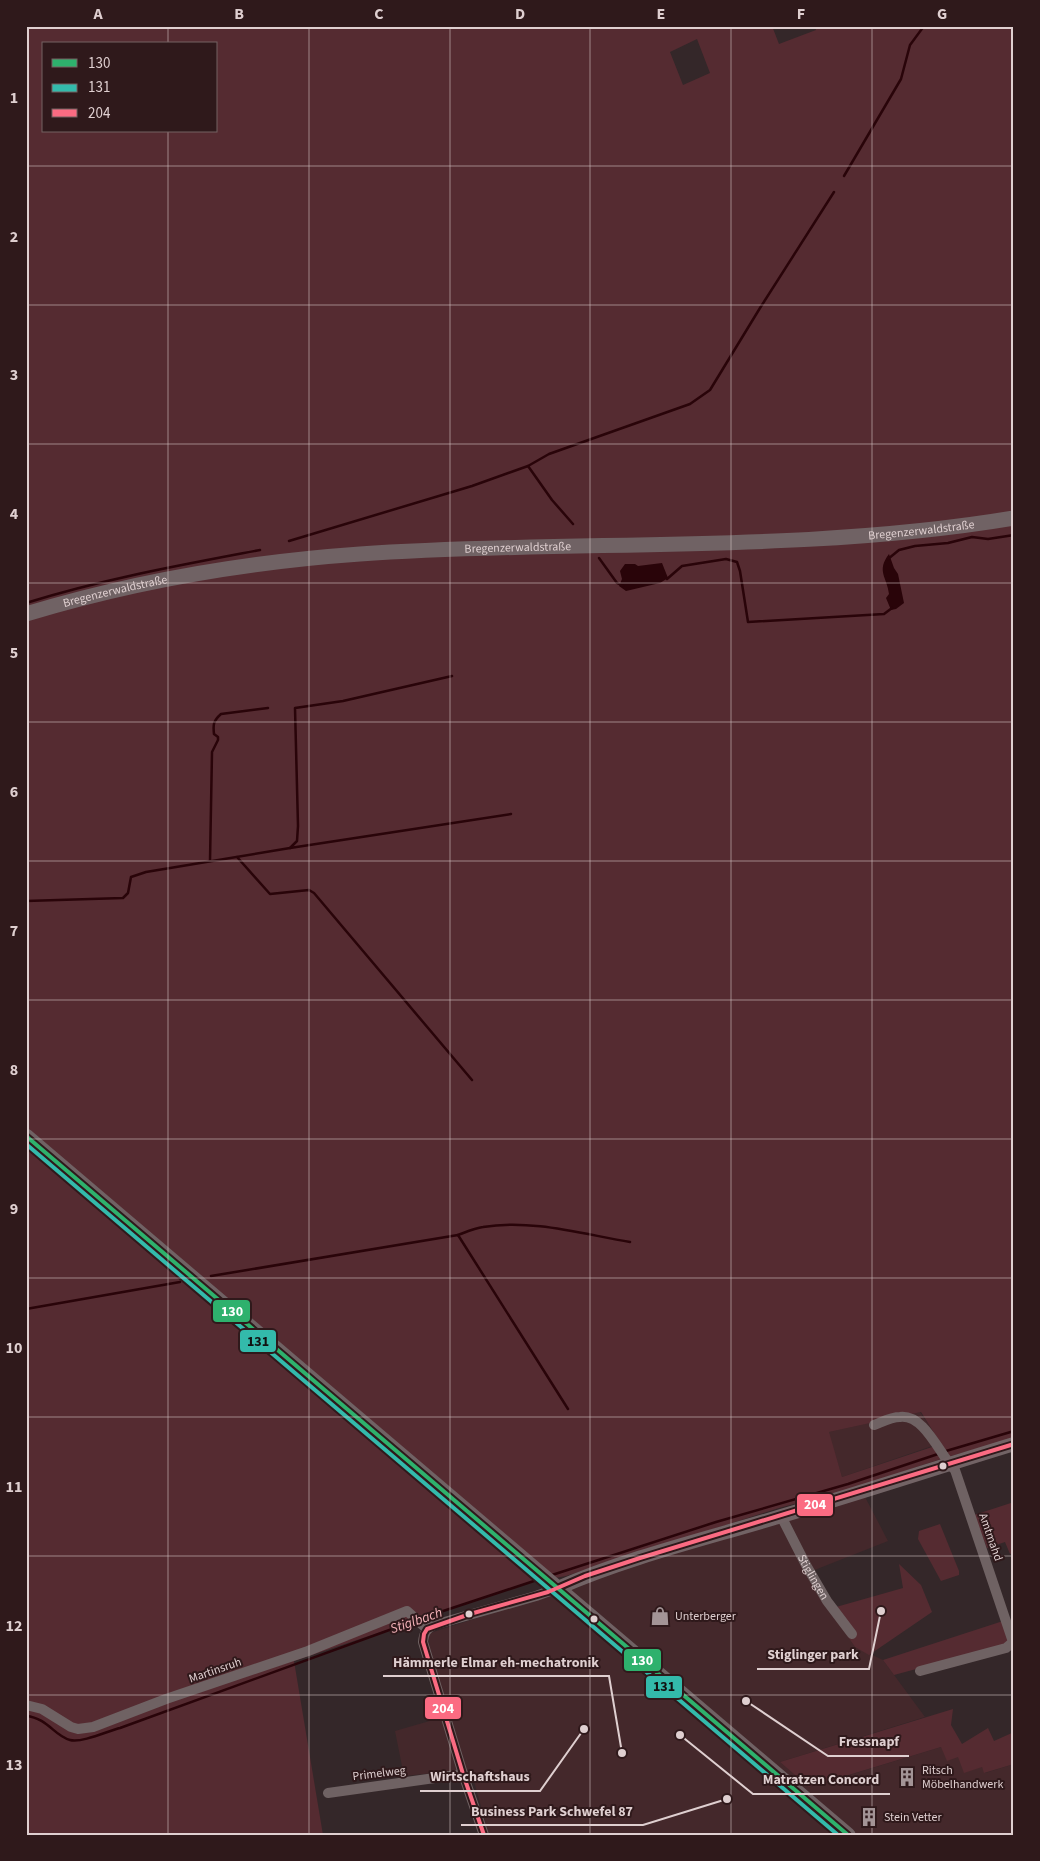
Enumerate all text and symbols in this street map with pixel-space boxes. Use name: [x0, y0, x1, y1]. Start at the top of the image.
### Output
text: A: [92, 3, 103, 25]
text: B: [234, 3, 244, 25]
text: C: [374, 3, 384, 25]
text: D: [515, 3, 525, 25]
text: E: [657, 3, 665, 25]
text: F: [797, 3, 805, 25]
text: G: [937, 3, 947, 25]
legend: [42, 42, 218, 132]
text: 130: [88, 53, 110, 74]
text: 131: [88, 77, 110, 98]
text: 1: [10, 87, 18, 109]
text: 204: [88, 103, 111, 124]
text: 2: [10, 226, 18, 248]
text: 3: [10, 364, 18, 386]
text: 4: [10, 503, 19, 525]
street label: Bregenzerwaldstraße: [868, 516, 976, 544]
street label: Bregenzerwaldstraße: [464, 538, 571, 558]
street label: Bregenzerwaldstraße: [61, 571, 169, 612]
text: 5: [10, 642, 18, 664]
text: 6: [10, 781, 18, 803]
text: 7: [10, 920, 18, 942]
text: 8: [10, 1059, 18, 1081]
text: 9: [10, 1198, 18, 1220]
line badge: 130: [212, 1299, 251, 1323]
text: 130: [221, 1302, 243, 1322]
line badge: 131: [239, 1329, 277, 1353]
text: 131: [247, 1332, 269, 1352]
text: 10: [6, 1337, 22, 1359]
unlabelled marker: [938, 1461, 948, 1471]
text: 11: [6, 1476, 22, 1498]
line badge: 204: [796, 1493, 834, 1517]
text: 204: [804, 1495, 827, 1515]
street label: Amtmahd: [974, 1511, 1007, 1563]
street label: Stiglingen: [793, 1551, 833, 1603]
water label: Stiglbach: [387, 1603, 445, 1639]
shop icon: Unterberger: [649, 1605, 671, 1627]
place label: Unterberger: [675, 1608, 737, 1625]
unlabelled marker: [464, 1609, 474, 1619]
unlabelled marker: [589, 1614, 599, 1624]
text: 12: [6, 1615, 22, 1637]
callout: Stiglinger park: [757, 1640, 869, 1669]
text: Stiglinger park: [767, 1645, 859, 1665]
callout: Hämmerle Elmar eh-mechatronik: [383, 1647, 609, 1676]
line badge: 130: [623, 1648, 662, 1672]
text: 130: [631, 1651, 653, 1671]
text: Hämmerle Elmar eh-mechatronik: [393, 1653, 599, 1673]
street label: Martinsruh: [187, 1654, 244, 1687]
line badge: 131: [645, 1675, 683, 1699]
text: 131: [653, 1677, 675, 1697]
line badge: 204: [424, 1696, 462, 1720]
text: 204: [432, 1699, 455, 1719]
callout: Fressnapf: [828, 1727, 909, 1756]
text: Fressnapf: [839, 1732, 900, 1752]
text: 13: [6, 1754, 22, 1776]
street label: Primelweg: [352, 1762, 407, 1785]
callout: Wirtschaftshaus: [420, 1762, 540, 1791]
place label: Ritsch Möbelhandwerk: [922, 1762, 1003, 1793]
callout: Matratzen Concord: [753, 1765, 890, 1794]
building icon: Ritsch Möbelhandwerk: [896, 1766, 918, 1788]
text: Wirtschaftshaus: [430, 1767, 530, 1787]
text: Matratzen Concord: [763, 1770, 879, 1790]
callout: Business Park Schwefel 87: [461, 1796, 643, 1825]
text: Business Park Schwefel 87: [471, 1802, 633, 1822]
building icon: Stein Vetter: [858, 1806, 880, 1828]
place label: Stein Vetter: [884, 1809, 942, 1826]

